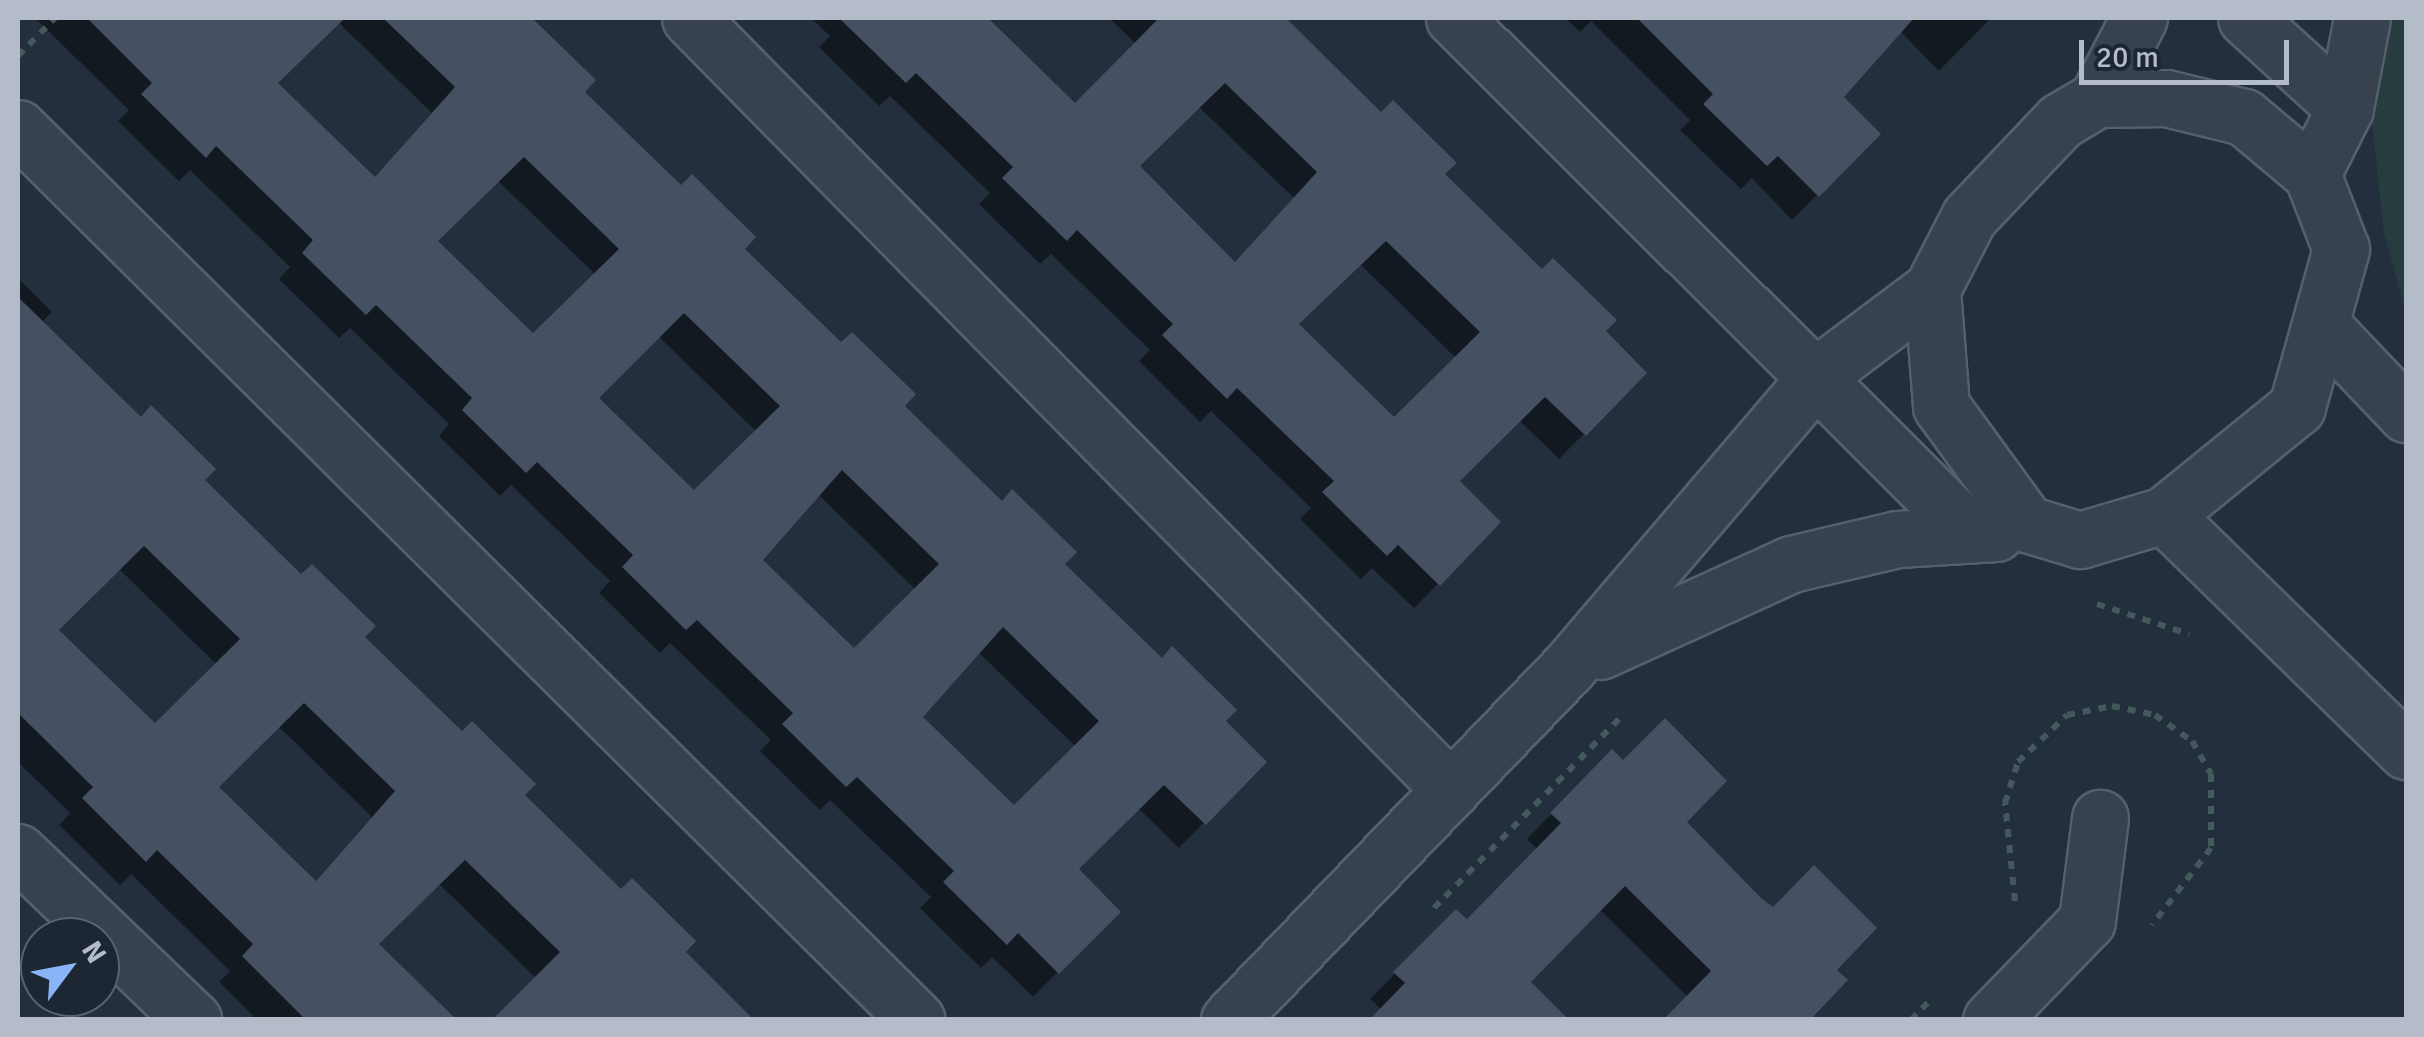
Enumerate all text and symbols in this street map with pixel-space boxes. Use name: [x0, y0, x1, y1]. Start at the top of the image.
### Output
scale bar: [2084, 20, 2294, 82]
text: 20 m: [2096, 39, 2159, 76]
north arrow: [20, 917, 120, 1017]
text: N: [74, 935, 113, 969]

